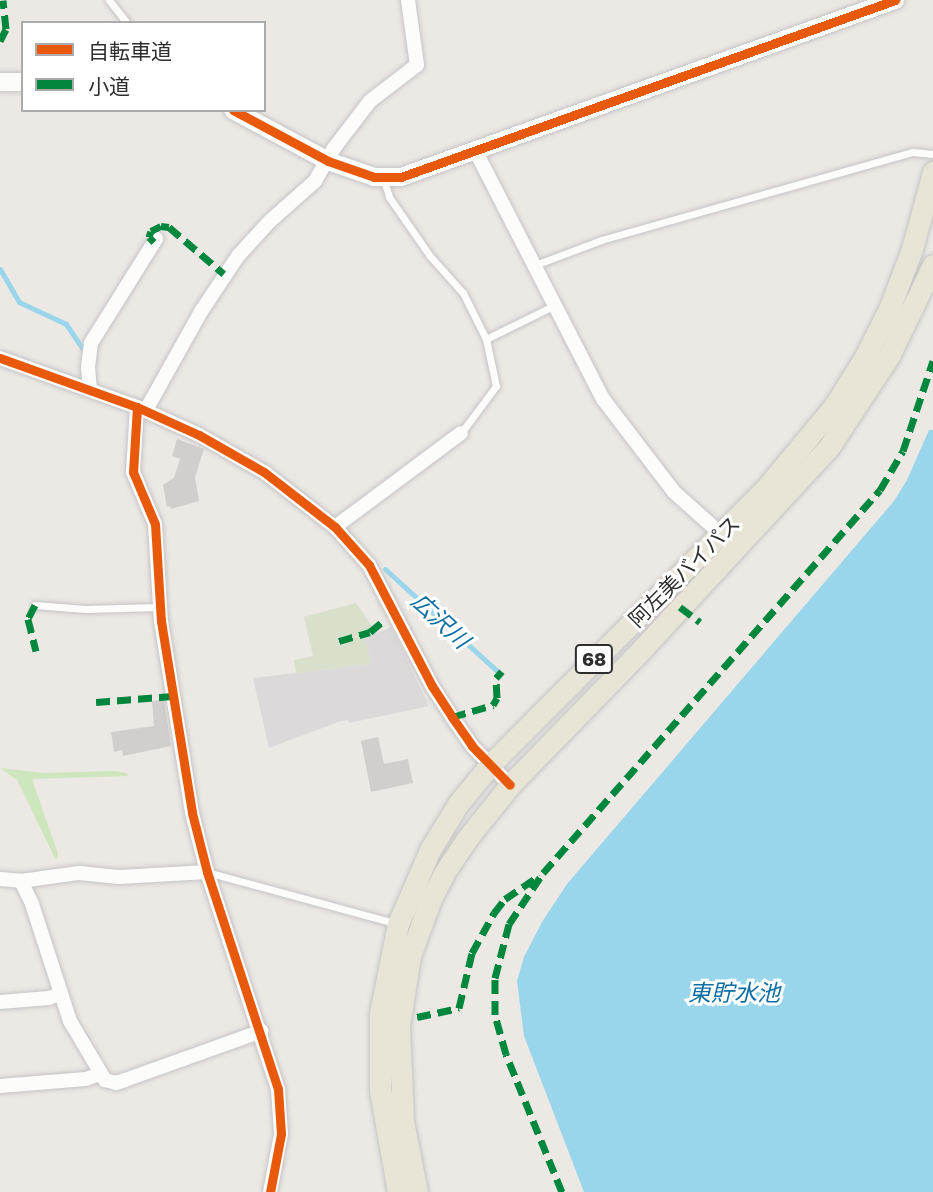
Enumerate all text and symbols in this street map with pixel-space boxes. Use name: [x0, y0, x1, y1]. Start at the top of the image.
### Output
legend: [21, 21, 266, 112]
text: 自転車道: [88, 38, 172, 64]
text: 小道: [88, 73, 130, 99]
street label: 阿左美バイパス: [623, 510, 745, 632]
water label: 広沢川: [406, 586, 476, 654]
road number: 68: [575, 644, 613, 674]
water label: 東貯水池: [688, 978, 780, 1006]

